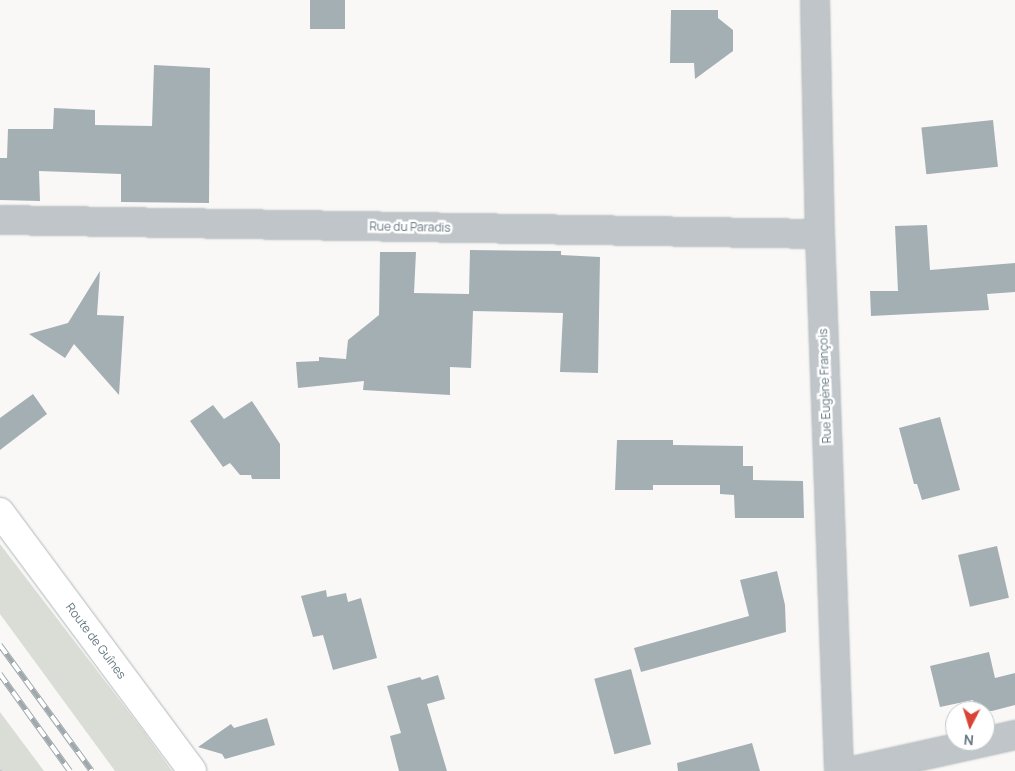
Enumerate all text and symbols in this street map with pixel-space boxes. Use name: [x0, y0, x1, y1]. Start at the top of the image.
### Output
street label: Rue du Paradis: [369, 219, 451, 235]
street label: Rue Eugène François: [816, 328, 834, 444]
street label: Route de Guînes: [63, 600, 129, 682]
north arrow: [945, 701, 995, 751]
text: N: [963, 731, 975, 750]

